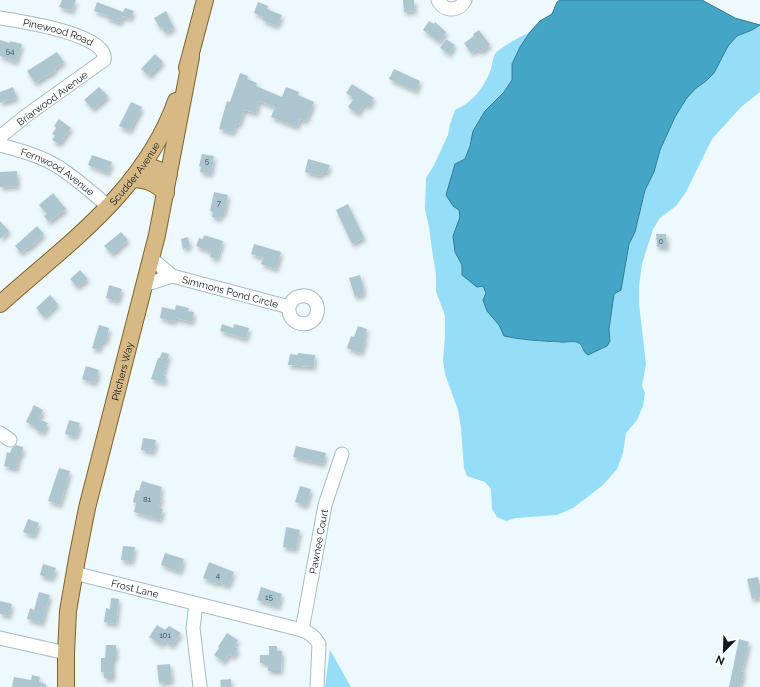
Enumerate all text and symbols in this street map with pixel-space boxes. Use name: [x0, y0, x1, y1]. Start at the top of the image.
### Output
street label: Pinewood Road: [22, 17, 95, 48]
house number: 54: [6, 46, 15, 56]
street label: Briarwood Avenue: [15, 69, 90, 128]
street label: Scudder Avenue: [107, 140, 162, 208]
street label: Fernwood Avenue: [19, 146, 96, 198]
house number: 5: [205, 156, 210, 166]
house number: 7: [217, 198, 222, 208]
house number: 0: [659, 236, 664, 246]
street label: Simmons Pond Circle: [181, 274, 280, 310]
street label: Pitchers Way: [110, 340, 135, 402]
house number: 81: [143, 494, 152, 504]
street label: Pawnee Court: [307, 508, 330, 575]
house number: 4: [216, 570, 221, 580]
street label: Frost Lane: [110, 578, 160, 600]
house number: 15: [265, 592, 274, 602]
house number: 101: [159, 630, 171, 640]
north arrow: [704, 631, 744, 671]
text: N: [714, 652, 727, 667]

